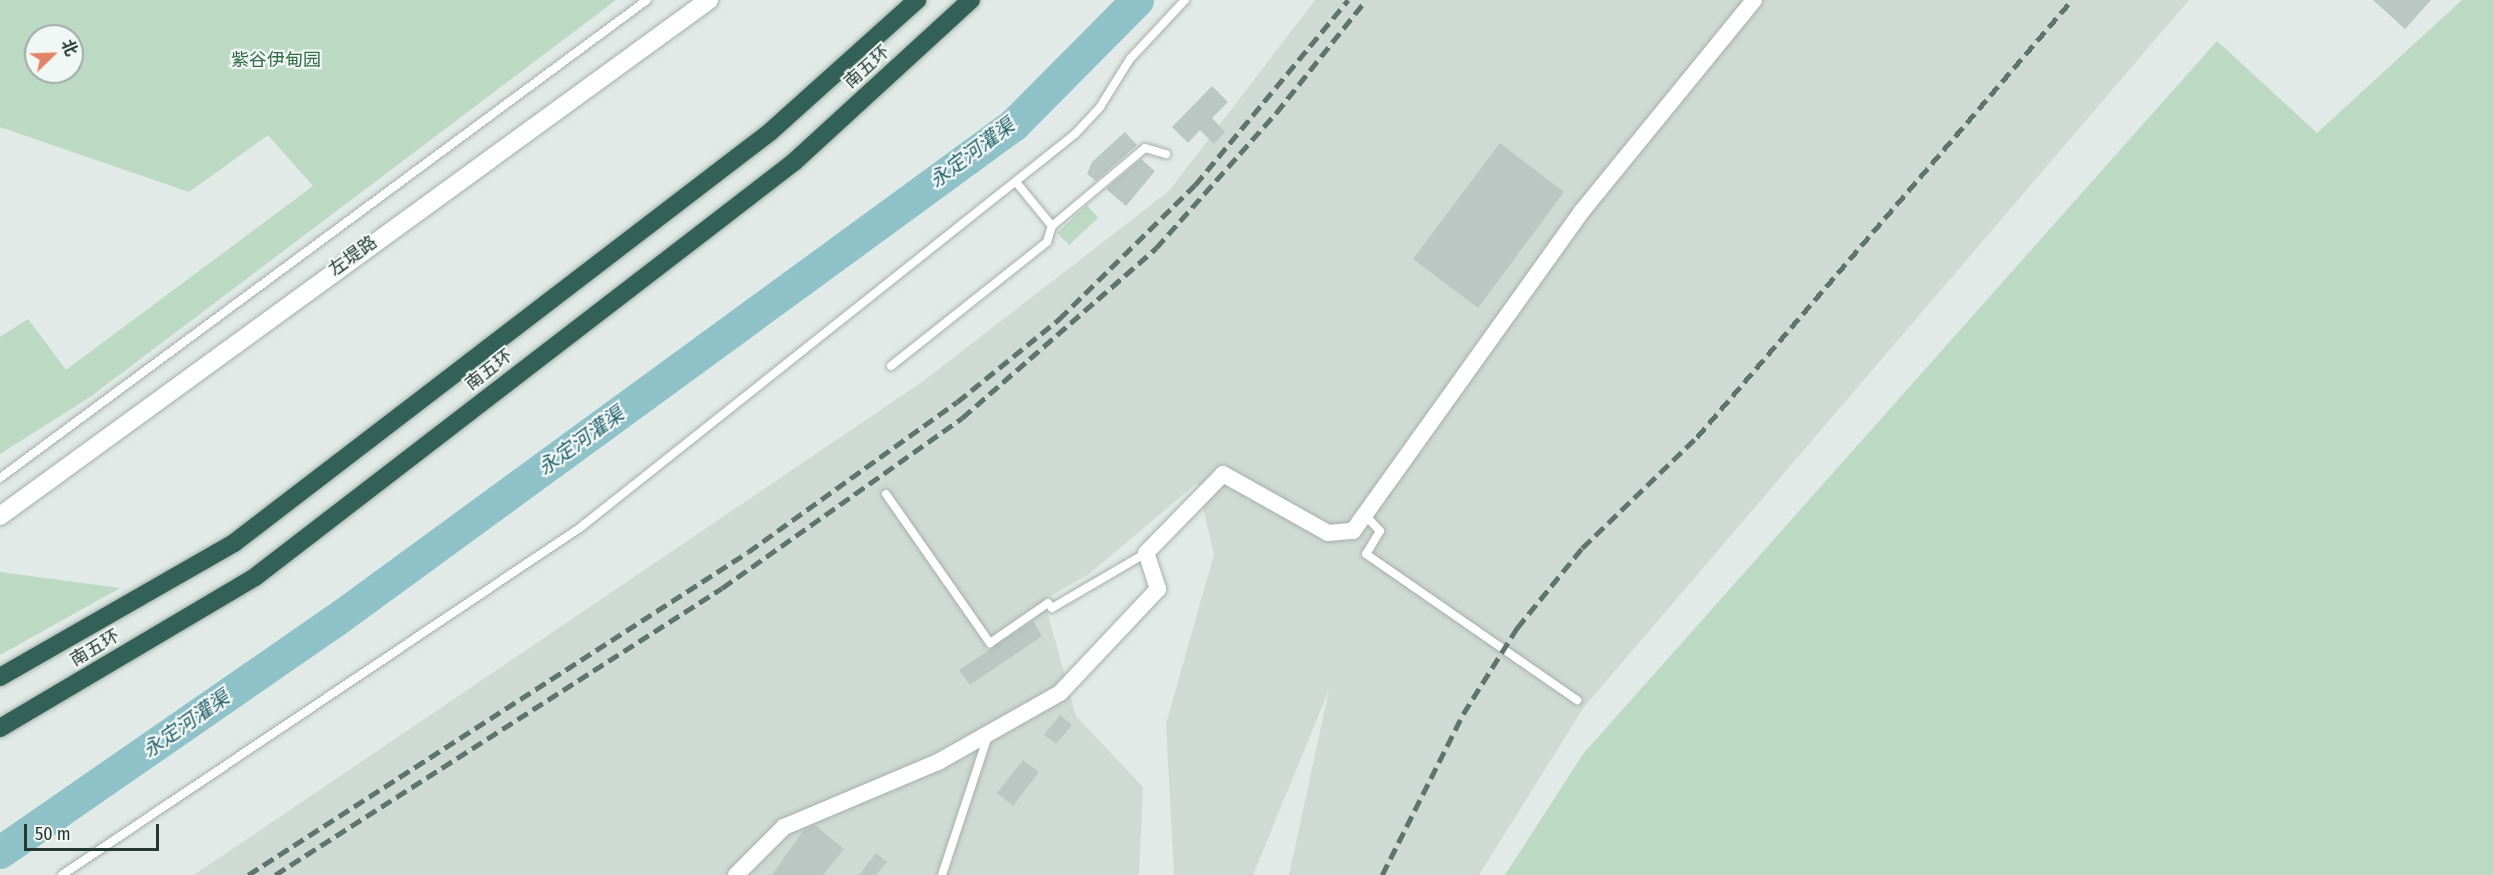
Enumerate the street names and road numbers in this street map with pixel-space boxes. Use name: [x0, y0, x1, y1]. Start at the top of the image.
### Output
street label: 南五环: [840, 41, 894, 93]
street label: 左堤路: [325, 231, 381, 281]
street label: 南五环: [461, 345, 517, 395]
street label: 南五环: [66, 625, 124, 671]

